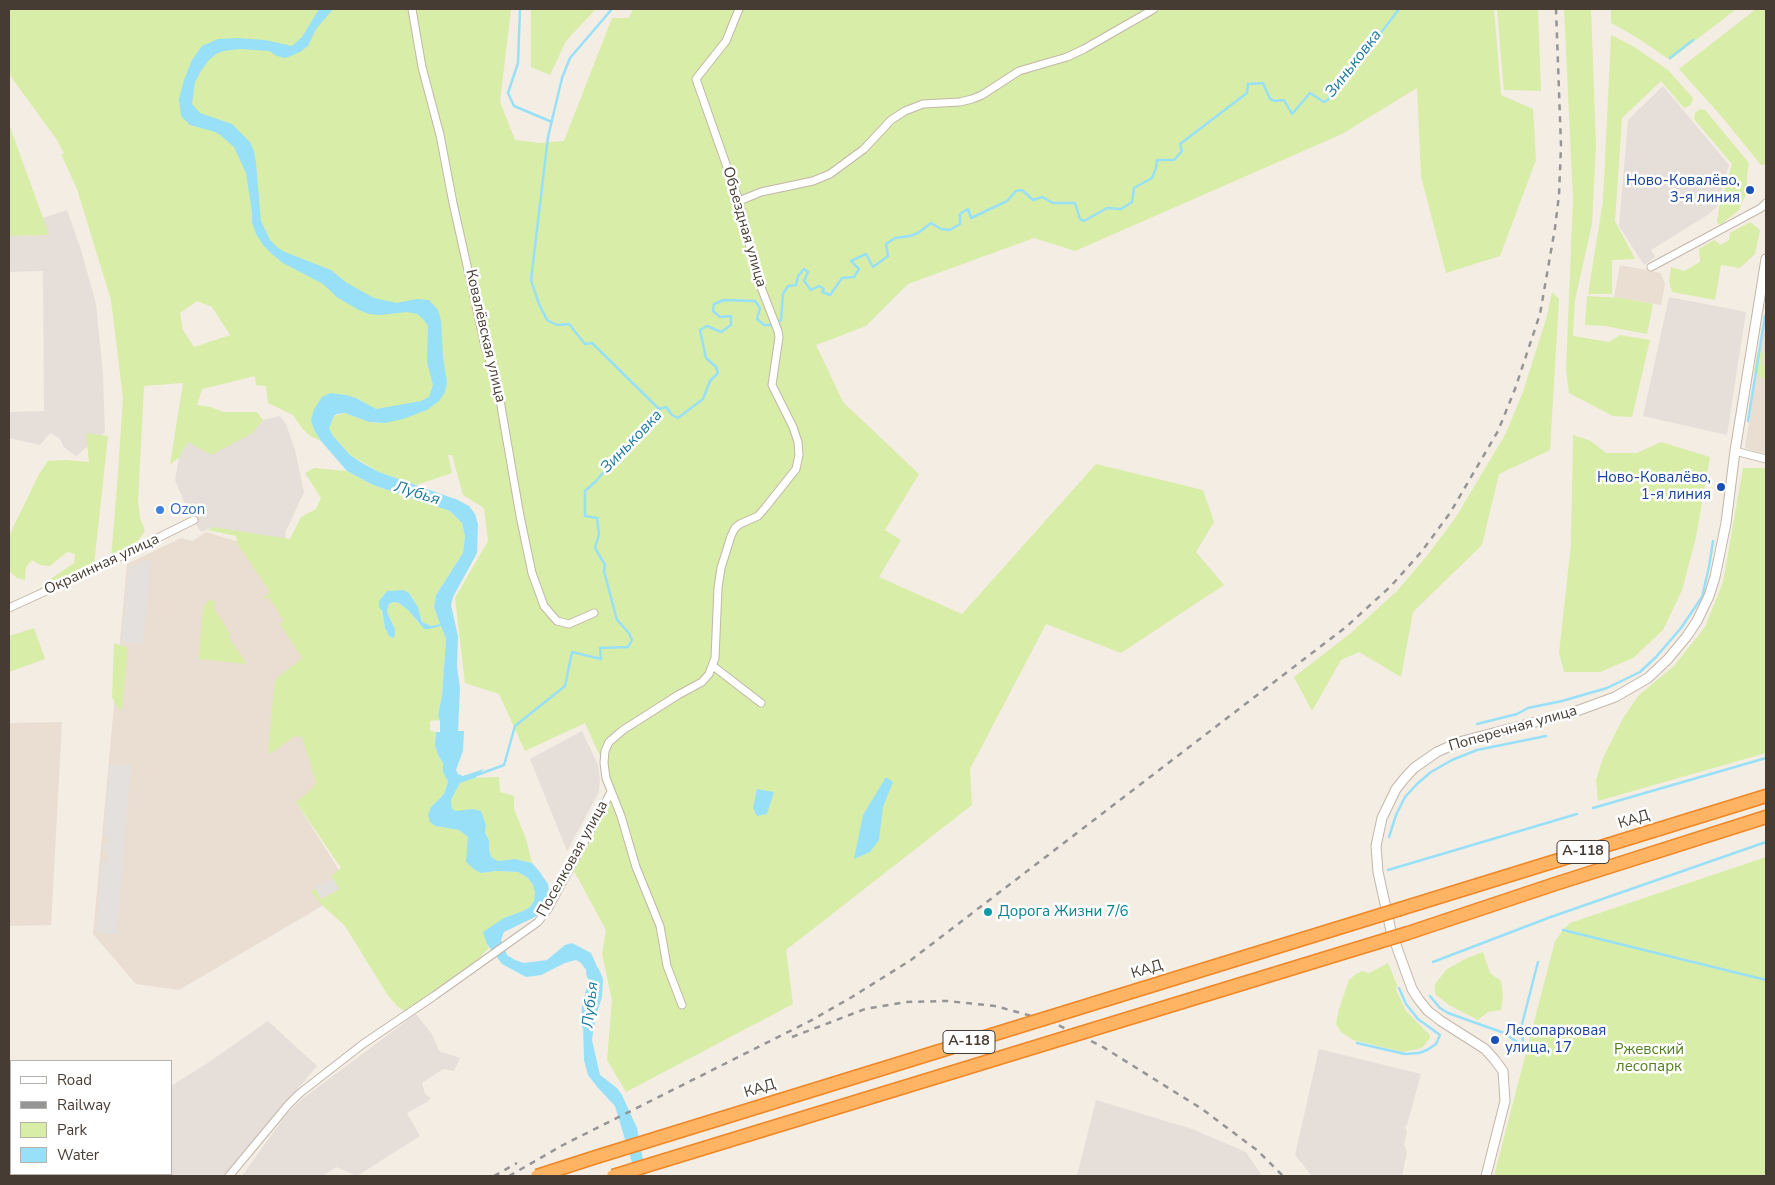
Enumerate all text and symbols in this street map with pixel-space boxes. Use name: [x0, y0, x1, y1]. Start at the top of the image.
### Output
water label: Зиньковка: [1322, 26, 1386, 102]
street label: Объездная улица: [718, 165, 770, 289]
place label: Ново-Ковалёво, 3-я линия: [1626, 172, 1740, 207]
marker: Ново-Ковалёво, 3-я линия: [1744, 184, 1756, 196]
street label: Ковалёвская улица: [461, 268, 509, 404]
water label: Зиньковка: [597, 406, 667, 478]
place label: Ново-Ковалёво, 1-я линия: [1597, 469, 1711, 504]
water label: Лубья: [392, 478, 442, 510]
marker: Ново-Ковалёво, 1-я линия: [1715, 481, 1727, 493]
place label: Ozon: [170, 501, 205, 519]
marker: Ozon: [154, 504, 166, 516]
street label: Окраинная улица: [42, 531, 162, 599]
street label: Поперечная улица: [1447, 702, 1579, 756]
street label: Поселковая улица: [534, 798, 612, 920]
street label: КАД: [1616, 807, 1652, 833]
road number: А-118: [1557, 840, 1609, 864]
place label: Дорога Жизни 7/6: [998, 903, 1128, 921]
marker: Дорога Жизни 7/6: [982, 906, 994, 918]
street label: КАД: [1129, 957, 1165, 983]
water label: Лубья: [579, 981, 603, 1029]
place label: Лесопарковая улица, 17: [1505, 1022, 1606, 1057]
road number: А-118: [943, 1030, 995, 1054]
marker: Лесопарковая улица, 17: [1489, 1034, 1501, 1046]
park label: Ржевский лесопарк: [1614, 1041, 1684, 1076]
legend: [10, 1060, 172, 1175]
text: Road: [57, 1070, 92, 1090]
street label: КАД: [742, 1076, 778, 1102]
text: Railway: [57, 1095, 111, 1115]
text: Park: [57, 1120, 87, 1140]
text: Water: [57, 1145, 99, 1165]

